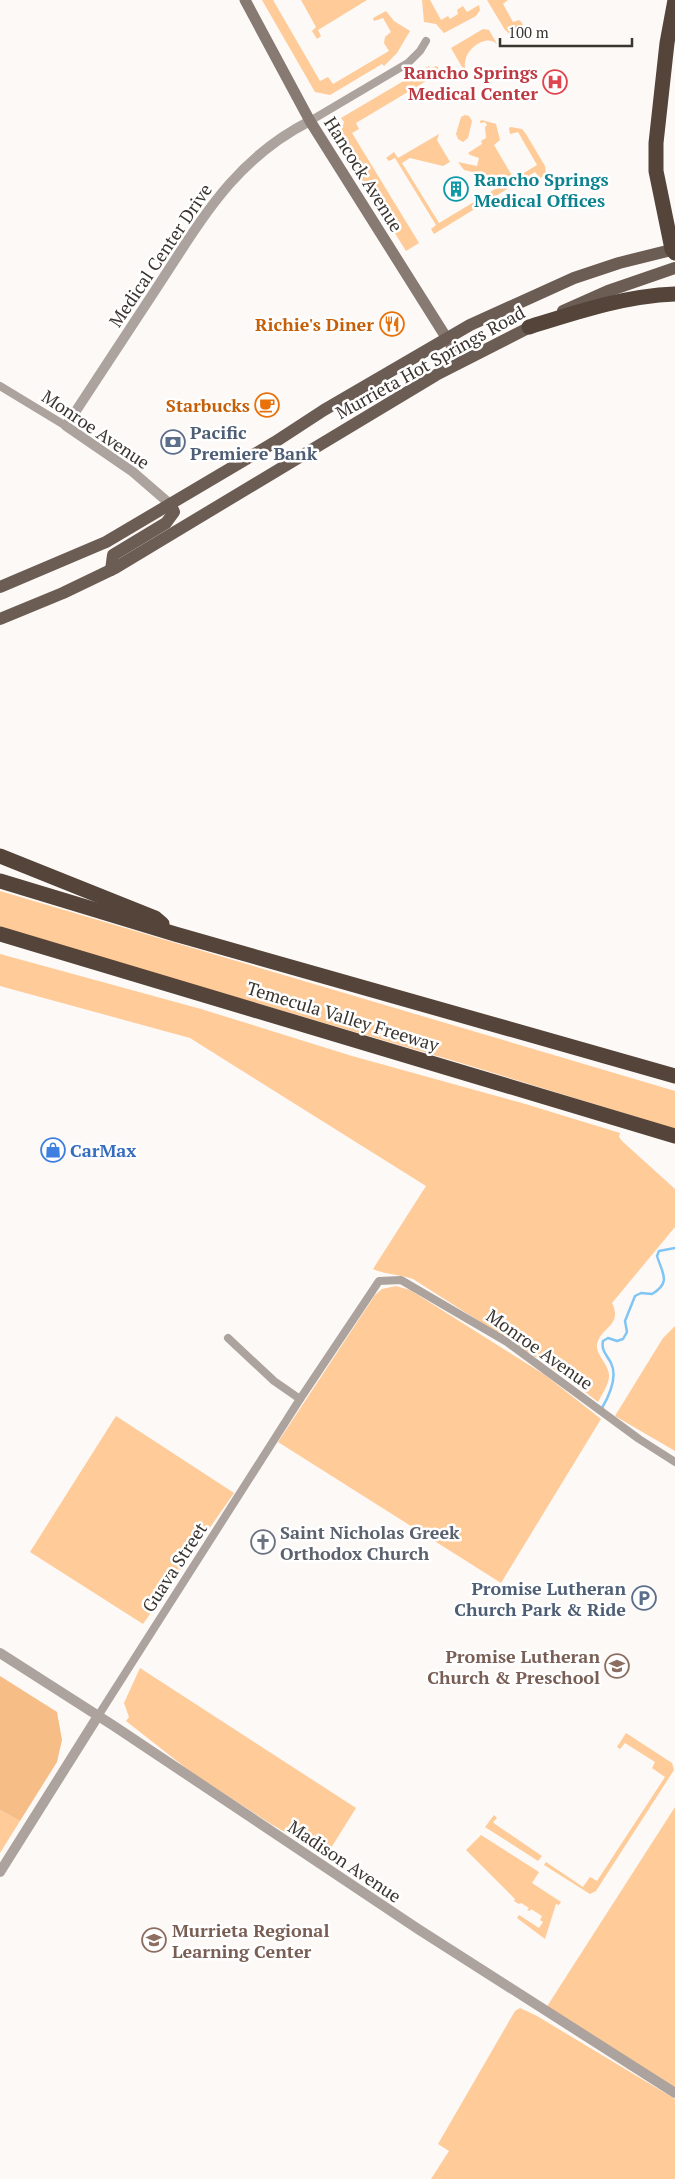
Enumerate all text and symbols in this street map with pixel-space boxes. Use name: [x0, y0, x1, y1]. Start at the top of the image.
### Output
scale bar: [500, 15, 632, 47]
text: 100 m: [508, 22, 549, 42]
place label: Rancho Springs Medical Center: [403, 60, 538, 105]
hospital icon: Rancho Springs Medical Center: [542, 69, 568, 95]
street label: Hancock Avenue: [319, 112, 409, 236]
place label: Rancho Springs Medical Offices: [474, 167, 609, 212]
building icon: Rancho Springs Medical Offices: [443, 176, 469, 202]
street label: Medical Center Drive: [103, 179, 217, 331]
street label: Murrieta Hot Springs Road: [331, 300, 529, 424]
restaurant icon: Richie's Diner: [379, 311, 405, 337]
place label: Richie's Diner: [255, 312, 374, 336]
street label: Monroe Avenue: [37, 384, 155, 474]
cafe icon: Starbucks: [254, 392, 280, 418]
place label: Starbucks: [166, 393, 250, 417]
place label: Pacific Premiere Bank: [190, 420, 318, 465]
bank icon: Pacific Premiere Bank: [160, 429, 186, 455]
street label: Temecula Valley Freeway: [244, 975, 443, 1057]
shop icon: CarMax: [40, 1137, 66, 1163]
place label: CarMax: [70, 1138, 136, 1162]
street label: Monroe Avenue: [482, 1303, 598, 1395]
street label: Guava Street: [136, 1517, 212, 1616]
place label: Saint Nicholas Greek Orthodox Church: [280, 1520, 460, 1565]
church icon: Saint Nicholas Greek Orthodox Church: [250, 1529, 276, 1555]
place label: Promise Lutheran Church Park & Ride: [454, 1576, 626, 1621]
parking icon: Promise Lutheran Church Park & Ride: [631, 1585, 657, 1611]
place label: Promise Lutheran Church & Preschool: [427, 1644, 600, 1689]
school or university icon: Promise Lutheran Church & Preschool: [604, 1653, 630, 1679]
street label: Madison Avenue: [284, 1814, 406, 1908]
place label: Murrieta Regional Learning Center: [172, 1918, 329, 1963]
school or university icon: Murrieta Regional Learning Center: [141, 1927, 167, 1953]

